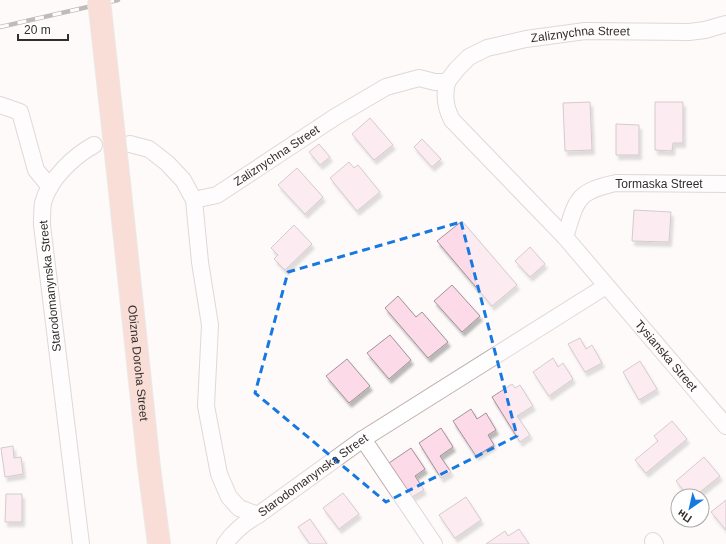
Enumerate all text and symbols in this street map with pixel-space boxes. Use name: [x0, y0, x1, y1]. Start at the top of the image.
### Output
scale bar: [18, 16, 68, 42]
text: 20 m: [24, 23, 51, 37]
street label: Zaliznychna Street: [530, 24, 631, 45]
street label: Zaliznychna Street: [231, 122, 323, 189]
street label: Tormaska Street: [615, 177, 703, 191]
street label: Starodomanynska Street: [36, 219, 64, 352]
street label: Obizna Doroha Street: [125, 304, 151, 422]
street label: Tysianska Street: [632, 317, 701, 395]
street label: Starodomanynska Street: [255, 430, 371, 520]
north arrow: [670, 488, 710, 528]
text: Пн: [675, 507, 694, 525]

